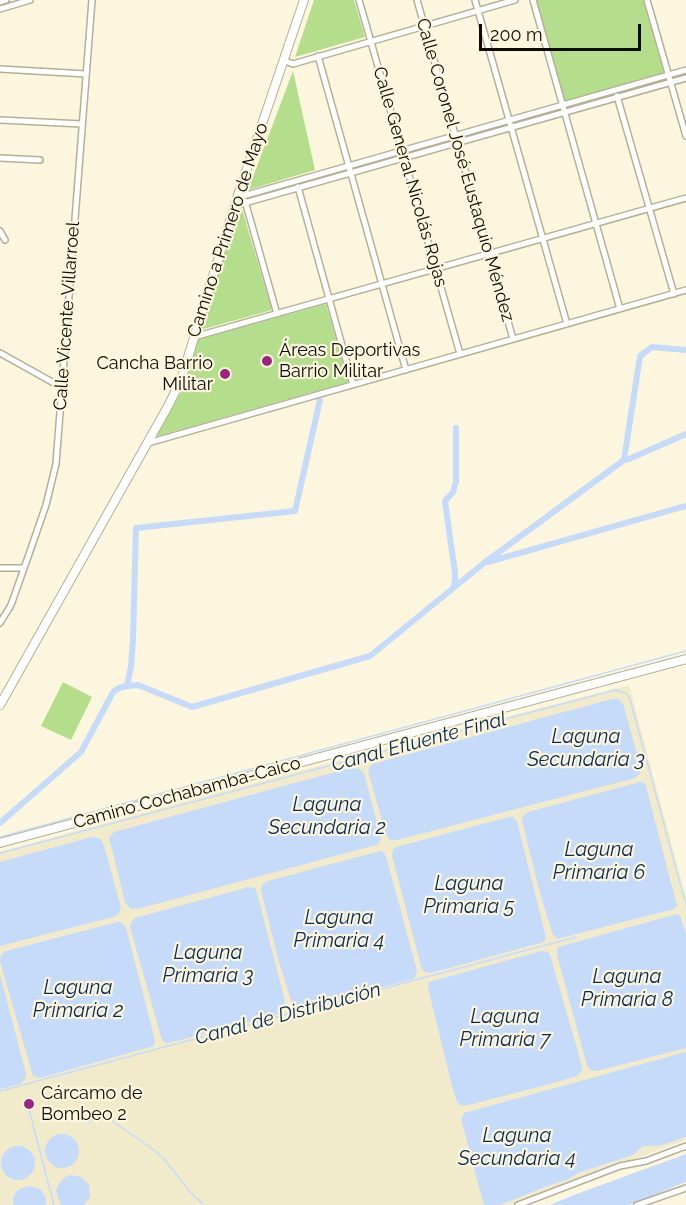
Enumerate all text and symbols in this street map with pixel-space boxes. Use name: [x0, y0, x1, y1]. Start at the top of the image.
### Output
scale bar: [482, 12, 644, 50]
street label: Calle Coronel José Eustaquio Méndez: [411, 16, 519, 324]
text: 200 m: [490, 24, 543, 45]
street label: Calle General Nicolás Rojas: [368, 64, 452, 290]
street label: Camino a Primero de Mayo: [183, 120, 273, 340]
street label: Calle Vicente Villarroel: [50, 221, 84, 411]
place label: Áreas Deportivas Barrio Militar: [279, 340, 420, 382]
place label: Cancha Barrio Militar: [97, 353, 213, 395]
marker: Áreas Deportivas Barrio Militar: [260, 354, 274, 368]
marker: Cancha Barrio Militar: [218, 367, 232, 381]
water label: Canal Efluente Final: [329, 707, 509, 777]
water label: Laguna Secundaria 3: [527, 725, 645, 772]
street label: Camino Cochabamba-Caico: [71, 752, 303, 834]
water label: Laguna Secundaria 2: [268, 793, 386, 840]
water label: Laguna Primaria 6: [553, 838, 645, 885]
water label: Laguna Primaria 5: [423, 872, 515, 919]
water label: Laguna Primaria 4: [293, 906, 385, 953]
water label: Laguna Primaria 3: [163, 941, 253, 988]
water label: Laguna Primaria 8: [581, 965, 673, 1012]
water label: Laguna Primaria 2: [33, 976, 123, 1023]
water label: Canal de Distribución: [192, 978, 384, 1050]
water label: Laguna Primaria 7: [460, 1005, 550, 1052]
place label: Cárcamo de Bombeo 2: [41, 1083, 142, 1126]
marker: Cárcamo de Bombeo 2: [22, 1097, 36, 1111]
water label: Laguna Secundaria 4: [458, 1124, 576, 1171]

